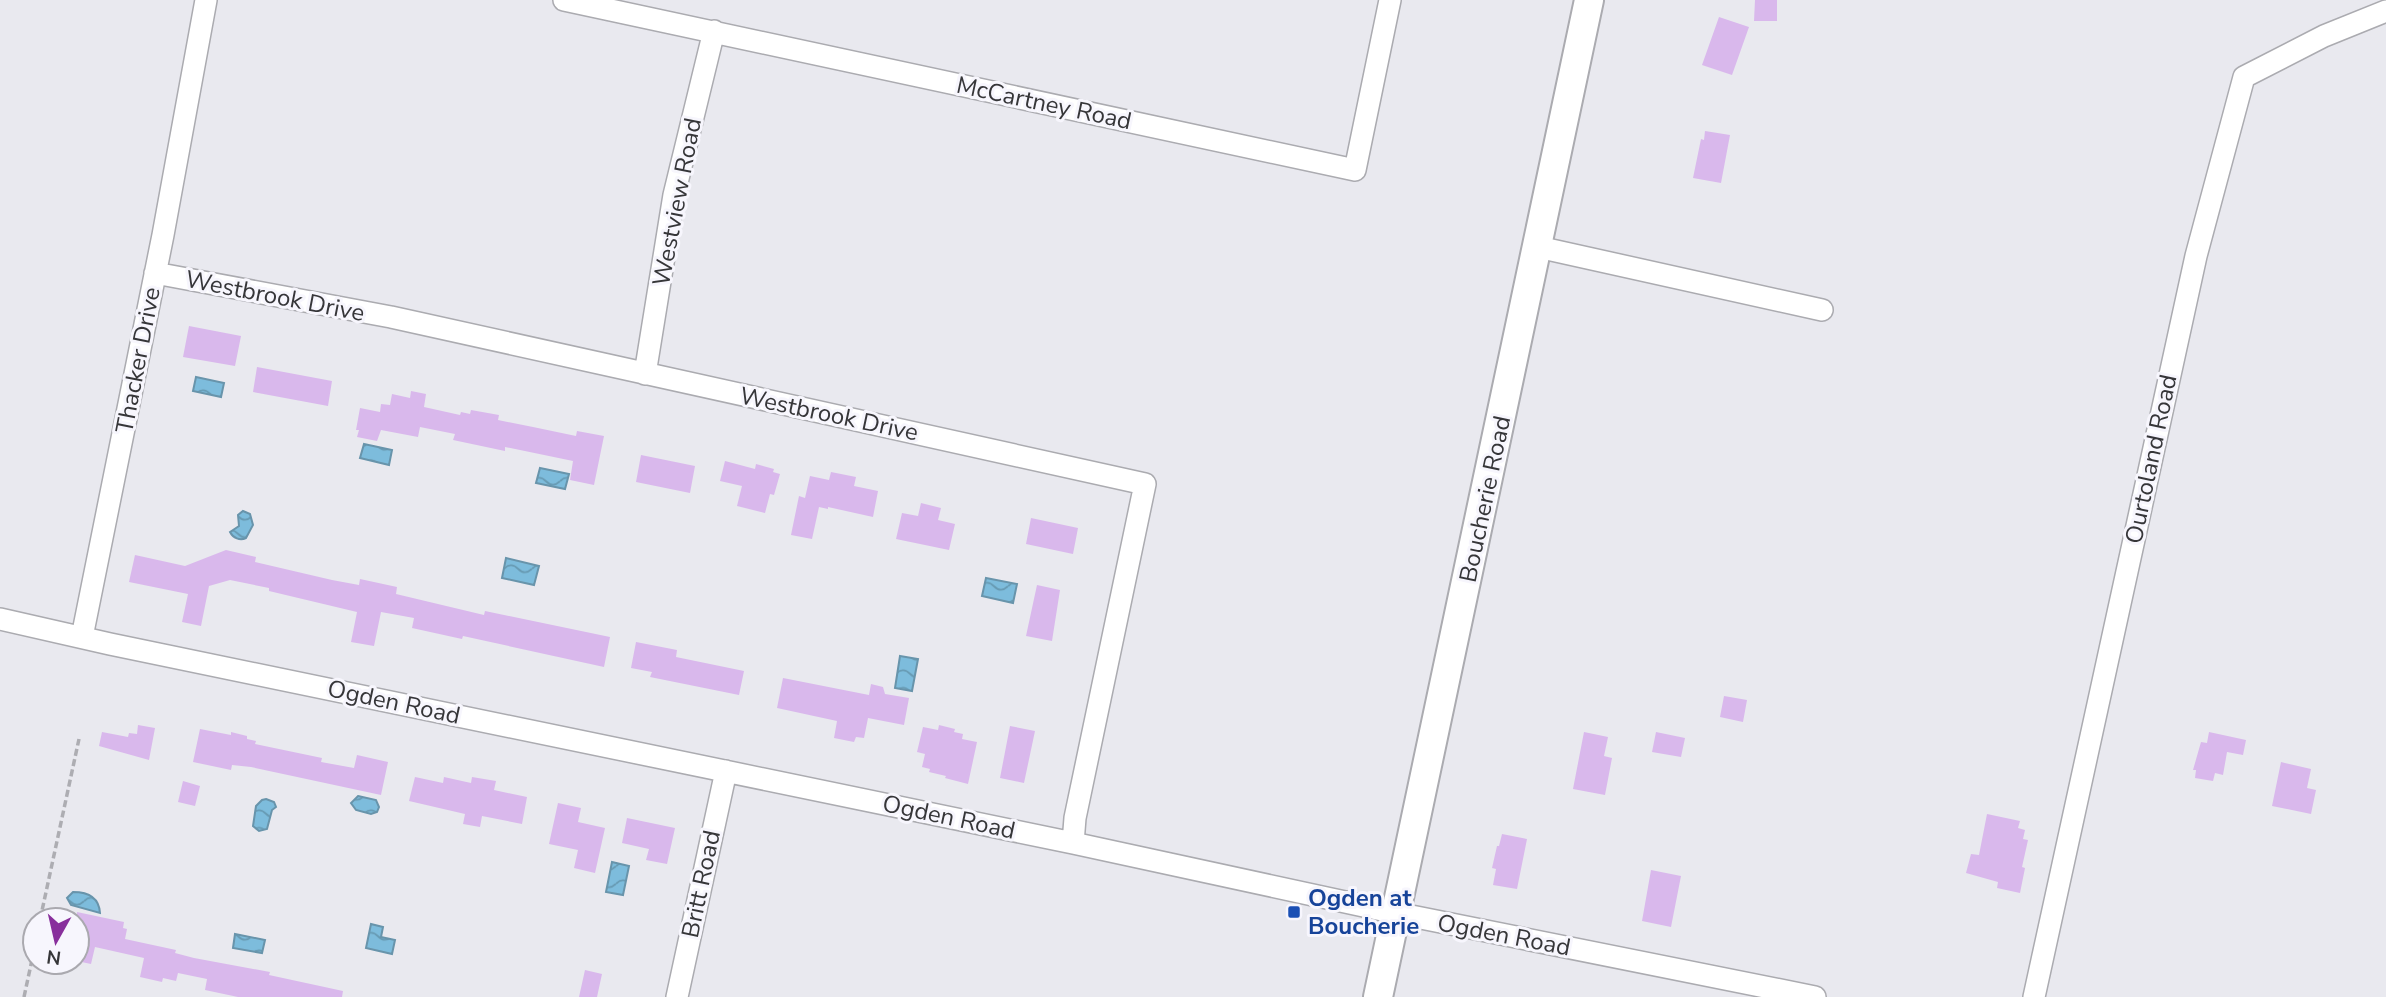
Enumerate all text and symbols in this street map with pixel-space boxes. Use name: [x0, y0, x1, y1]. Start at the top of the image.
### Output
street label: McCartney Road: [953, 69, 1135, 137]
street label: Westview Road: [645, 115, 709, 289]
street label: Westbrook Drive: [183, 263, 367, 329]
street label: Thacker Drive: [108, 284, 168, 436]
street label: Ourtoland Road: [2117, 371, 2185, 547]
street label: Westbrook Drive: [737, 379, 921, 449]
street label: Boucherie Road: [1452, 413, 1518, 585]
street label: Ogden Road: [325, 672, 463, 732]
street label: Ogden Road: [880, 787, 1018, 847]
street label: Britt Road: [674, 827, 728, 941]
place label: Ogden at Boucherie: [1308, 882, 1419, 942]
marker: Ogden at Boucherie: [1286, 904, 1302, 920]
north arrow: [21, 906, 91, 976]
street label: Ogden Road: [1435, 906, 1573, 964]
text: N: [45, 943, 63, 971]

